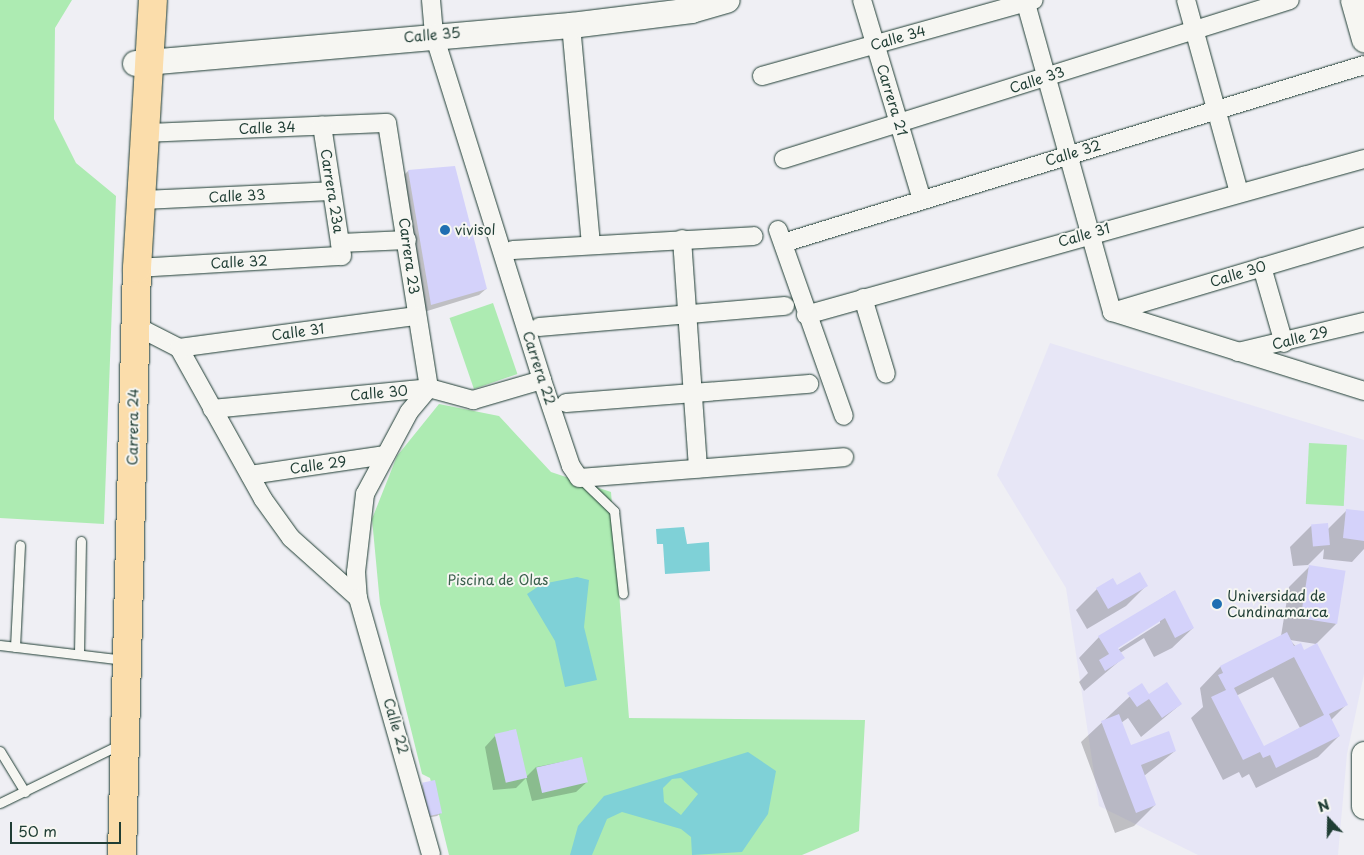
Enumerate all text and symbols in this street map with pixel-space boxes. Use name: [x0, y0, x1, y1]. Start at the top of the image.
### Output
street label: Calle 34: [868, 22, 928, 54]
street label: Calle 35: [403, 24, 461, 46]
street label: Carrera 21: [873, 62, 911, 138]
street label: Calle 33: [1007, 63, 1067, 97]
street label: Calle 34: [238, 119, 296, 137]
street label: Calle 32: [1043, 137, 1103, 169]
street label: Carrera 23a: [317, 147, 347, 235]
street label: Calle 33: [208, 186, 266, 206]
street label: Carrera 23: [395, 217, 423, 295]
street label: Calle 31: [1056, 220, 1112, 250]
place label: vivisol: [455, 222, 495, 238]
marker: vivisol: [439, 224, 451, 236]
street label: Calle 32: [210, 252, 268, 272]
street label: Calle 30: [1208, 257, 1268, 291]
street label: Calle 31: [270, 320, 326, 344]
street label: Calle 29: [1271, 323, 1329, 353]
street label: Carrera 22: [519, 329, 559, 407]
street label: Calle 30: [349, 382, 409, 404]
street label: Carrera 24: [124, 388, 142, 466]
street label: Calle 29: [289, 453, 347, 477]
park label: Piscina de Olas: [447, 572, 549, 588]
place label: Universidad de Cundinamarca: [1227, 588, 1328, 620]
marker: Universidad de Cundinamarca: [1211, 598, 1223, 610]
street label: Calle 22: [380, 696, 412, 756]
text: N: [1315, 794, 1332, 817]
north arrow: [1304, 795, 1354, 845]
scale bar: [12, 812, 124, 844]
text: 50 m: [18, 819, 57, 842]

